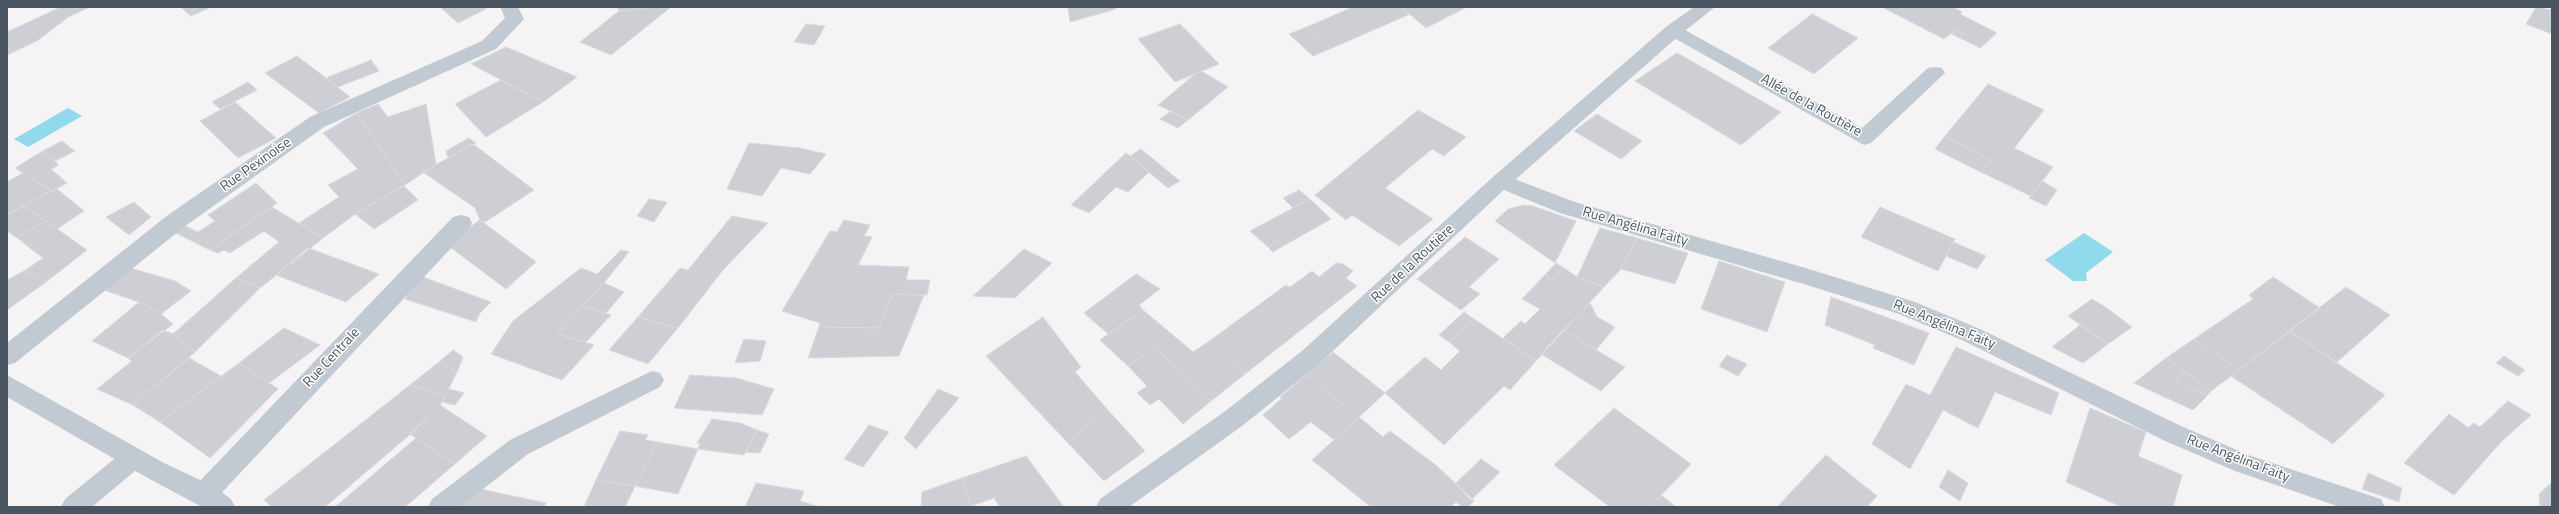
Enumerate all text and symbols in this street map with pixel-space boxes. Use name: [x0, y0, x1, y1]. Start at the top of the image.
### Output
street label: Allée de la Routière: [1757, 71, 1865, 141]
street label: Rue Pexinoise: [217, 134, 295, 196]
street label: Rue Angélina Faity: [1580, 204, 1690, 250]
street label: Rue de la Routière: [1368, 221, 1458, 307]
street label: Rue Angélina Faity: [1890, 297, 1998, 353]
street label: Rue Centrale: [300, 325, 364, 391]
street label: Rue Angélina Faity: [2184, 432, 2292, 486]

